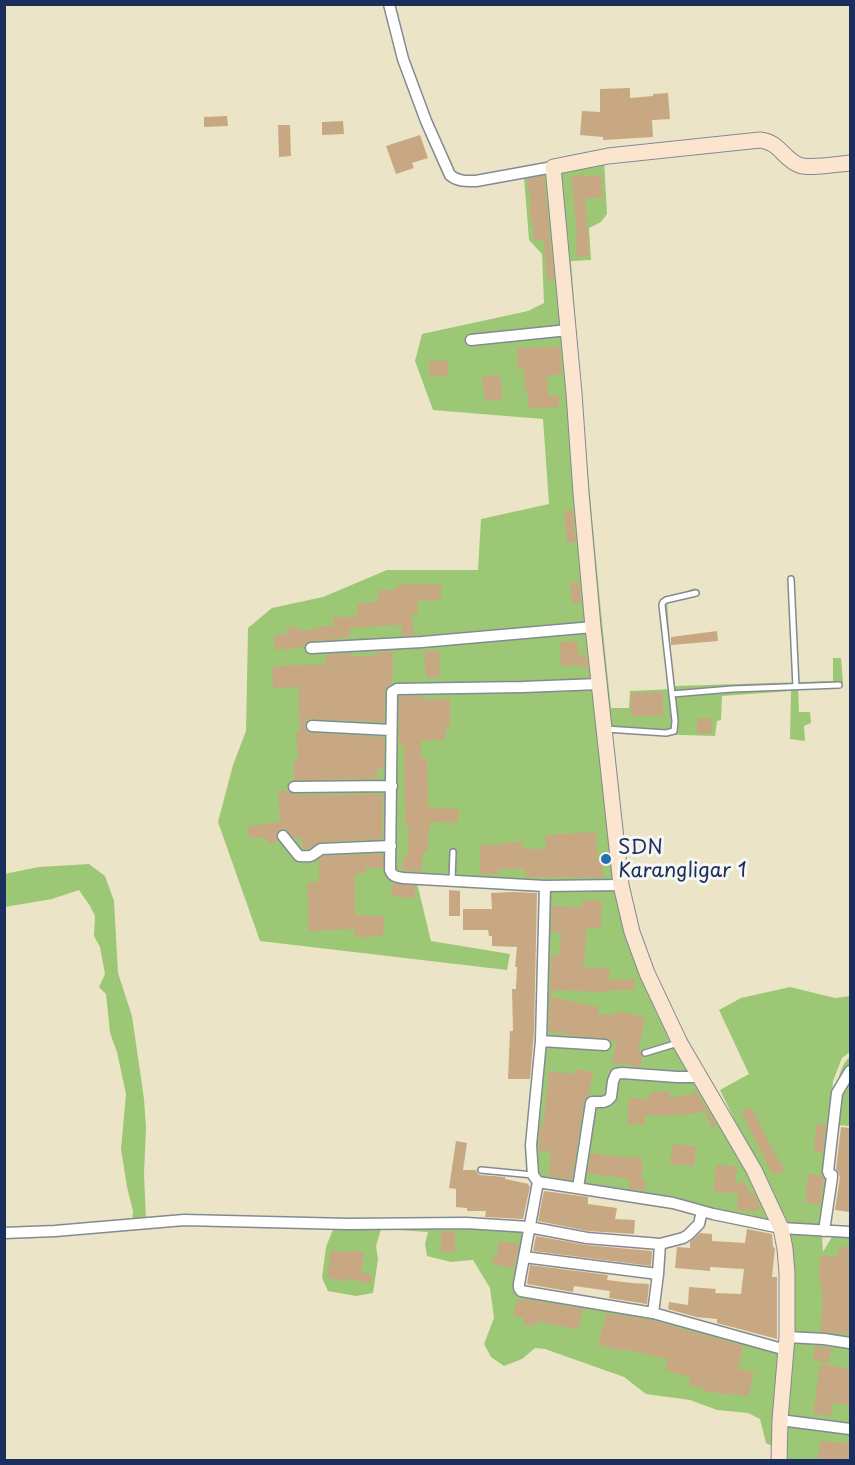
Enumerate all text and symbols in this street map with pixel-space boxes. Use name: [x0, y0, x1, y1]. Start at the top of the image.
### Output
place label: SDN Karangligar 1: [618, 836, 747, 883]
marker: SDN Karangligar 1: [599, 852, 613, 866]

